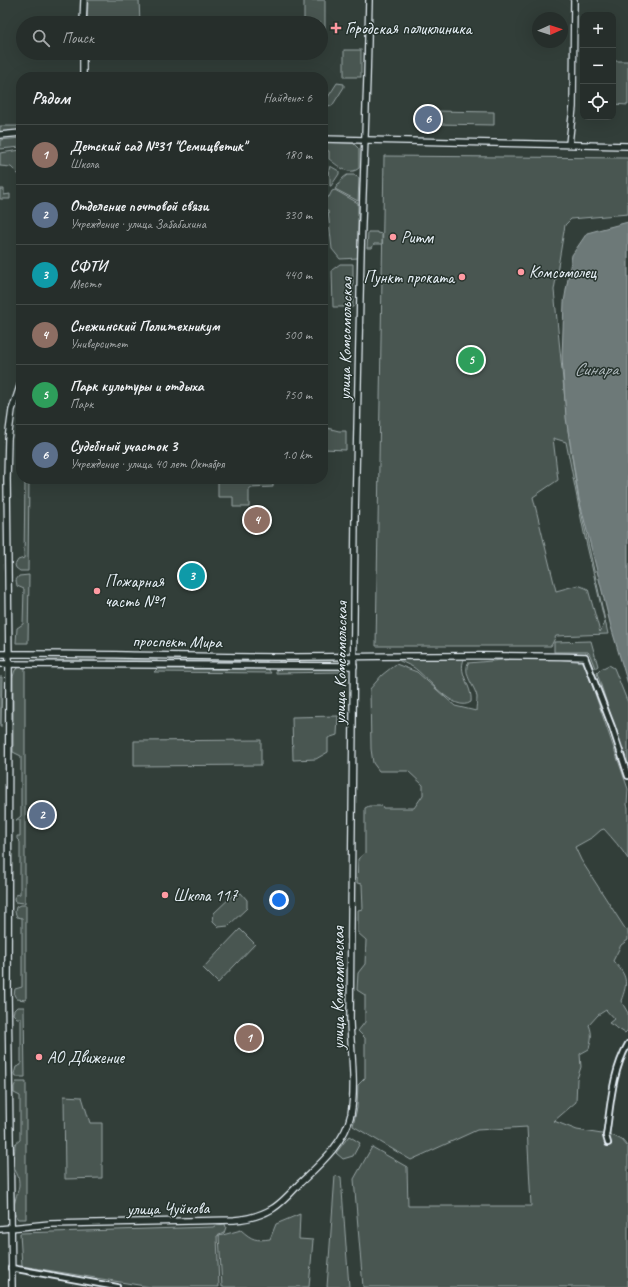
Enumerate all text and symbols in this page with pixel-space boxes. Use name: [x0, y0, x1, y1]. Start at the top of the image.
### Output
north arrow: [532, 12, 568, 48]
map controls: [580, 12, 616, 120]
button: +: [580, 12, 616, 48]
search box: [16, 16, 328, 60]
place label: Городская поликлиника: [345, 18, 474, 39]
marker: Городская поликлиника: [330, 22, 342, 34]
icon: search: [30, 27, 52, 49]
text: Поиск: [62, 29, 94, 48]
button: −: [580, 48, 616, 84]
button: locate: [580, 84, 616, 120]
text: Рядом: [32, 88, 70, 109]
text: Найдено: 6: [264, 90, 312, 106]
pin: 6: [415, 104, 441, 134]
text: Детский сад №31 "Семицветик": [70, 137, 246, 156]
text: 1: [42, 147, 48, 163]
text: 180 m: [284, 147, 312, 163]
text: Школа: [70, 156, 99, 172]
text: Отделение почтовой связи: [70, 197, 209, 216]
text: 2: [42, 207, 48, 223]
text: 330 m: [284, 207, 312, 223]
text: Учреждение · улица Забабахина: [70, 216, 206, 232]
place label: Ритм: [401, 227, 434, 248]
marker: Ритм: [388, 232, 398, 242]
text: СФТИ: [70, 257, 107, 276]
place label: Комсомолец: [529, 262, 598, 283]
text: 3: [42, 267, 48, 283]
text: 440 m: [284, 267, 312, 283]
place label: Пункт проката: [363, 267, 456, 288]
marker: Комсомолец: [516, 267, 526, 277]
marker: Пункт проката: [457, 272, 467, 282]
text: Место: [70, 276, 101, 292]
street label: улица Комсомольская: [334, 276, 357, 402]
text: Снежинский Политехникум: [70, 317, 219, 336]
text: 4: [42, 327, 48, 343]
text: 500 m: [284, 327, 312, 343]
text: Университет: [70, 336, 128, 352]
pin: 5: [458, 345, 484, 375]
water label: Синара: [574, 358, 620, 380]
text: Парк культуры и отдыха: [70, 377, 203, 396]
text: 5: [42, 387, 48, 403]
text: 750 m: [284, 387, 312, 403]
text: Парк: [70, 396, 93, 412]
text: Судебный участок 3: [70, 437, 177, 456]
text: 6: [42, 447, 48, 463]
text: 1.0 km: [282, 447, 312, 463]
text: Учреждение · улица 40 лет Октября: [70, 456, 225, 472]
pin: 4: [244, 505, 270, 535]
pin: 3: [179, 561, 205, 591]
place label: Пожарная часть №1: [105, 571, 166, 612]
marker: Пожарная часть №1: [92, 586, 102, 596]
street label: улица Комсомольская: [329, 600, 352, 726]
street label: проспект Мира: [132, 630, 223, 653]
pin: 2: [29, 800, 55, 830]
place label: Школа 117: [173, 885, 239, 906]
marker: Школа 117: [160, 890, 170, 900]
your location: [269, 890, 289, 910]
street label: улица Комсомольская: [328, 925, 349, 1050]
pin: 1: [236, 1023, 262, 1053]
place label: АО Движение: [47, 1047, 125, 1068]
marker: АО Движение: [34, 1052, 44, 1062]
street label: улица Чуйкова: [126, 1197, 211, 1220]

